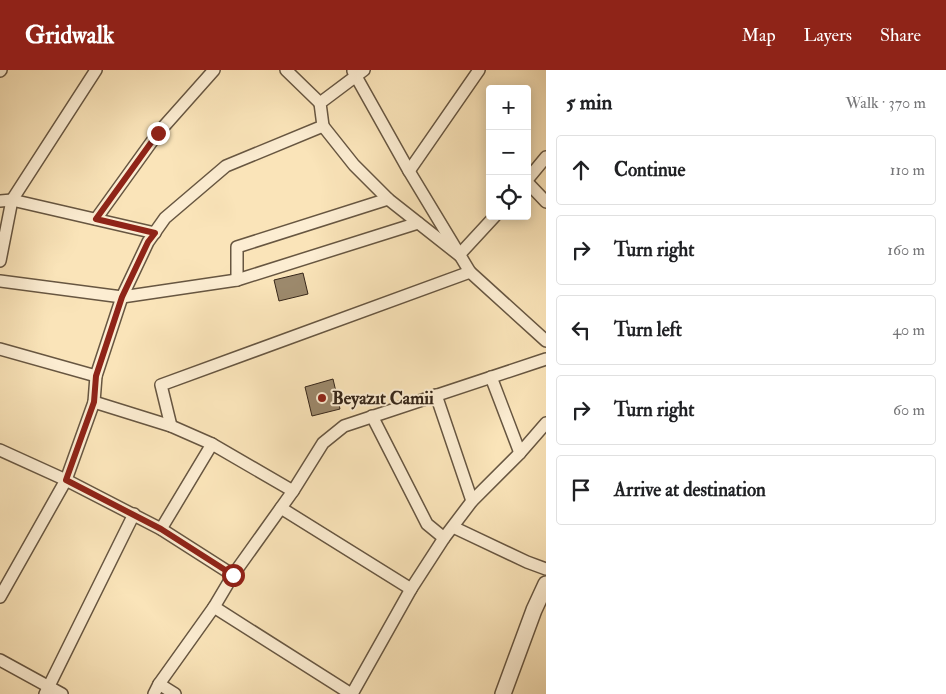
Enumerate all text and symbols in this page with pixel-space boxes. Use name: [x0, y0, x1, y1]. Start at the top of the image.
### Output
text: Gridwalk: [25, 20, 114, 51]
text: Map: [742, 24, 776, 47]
text: Layers: [804, 24, 852, 47]
text: Share: [880, 24, 921, 47]
map controls: [486, 85, 531, 220]
button: +: [486, 85, 531, 130]
text: 5 min: [566, 89, 612, 116]
text: Walk · 370 m: [845, 93, 926, 113]
route end: [147, 122, 170, 145]
button: −: [486, 130, 531, 175]
icon: ahead: [567, 156, 595, 184]
text: Continue: [614, 158, 685, 182]
text: 110 m: [890, 160, 925, 180]
button: locate: [486, 175, 531, 220]
icon: right: [567, 236, 595, 264]
text: Turn right: [614, 238, 694, 262]
text: 160 m: [887, 240, 925, 260]
icon: left: [567, 316, 595, 344]
text: Turn left: [614, 318, 682, 342]
text: 40 m: [892, 320, 925, 340]
place label: Beyazıt Camii: [332, 387, 434, 410]
marker: Beyazıt Camii: [316, 392, 328, 404]
icon: right: [567, 396, 595, 424]
text: Turn right: [614, 398, 694, 422]
text: 60 m: [893, 400, 925, 420]
icon: arrive: [567, 476, 595, 504]
text: Arrive at destination: [614, 478, 766, 502]
route start: [222, 564, 245, 587]

